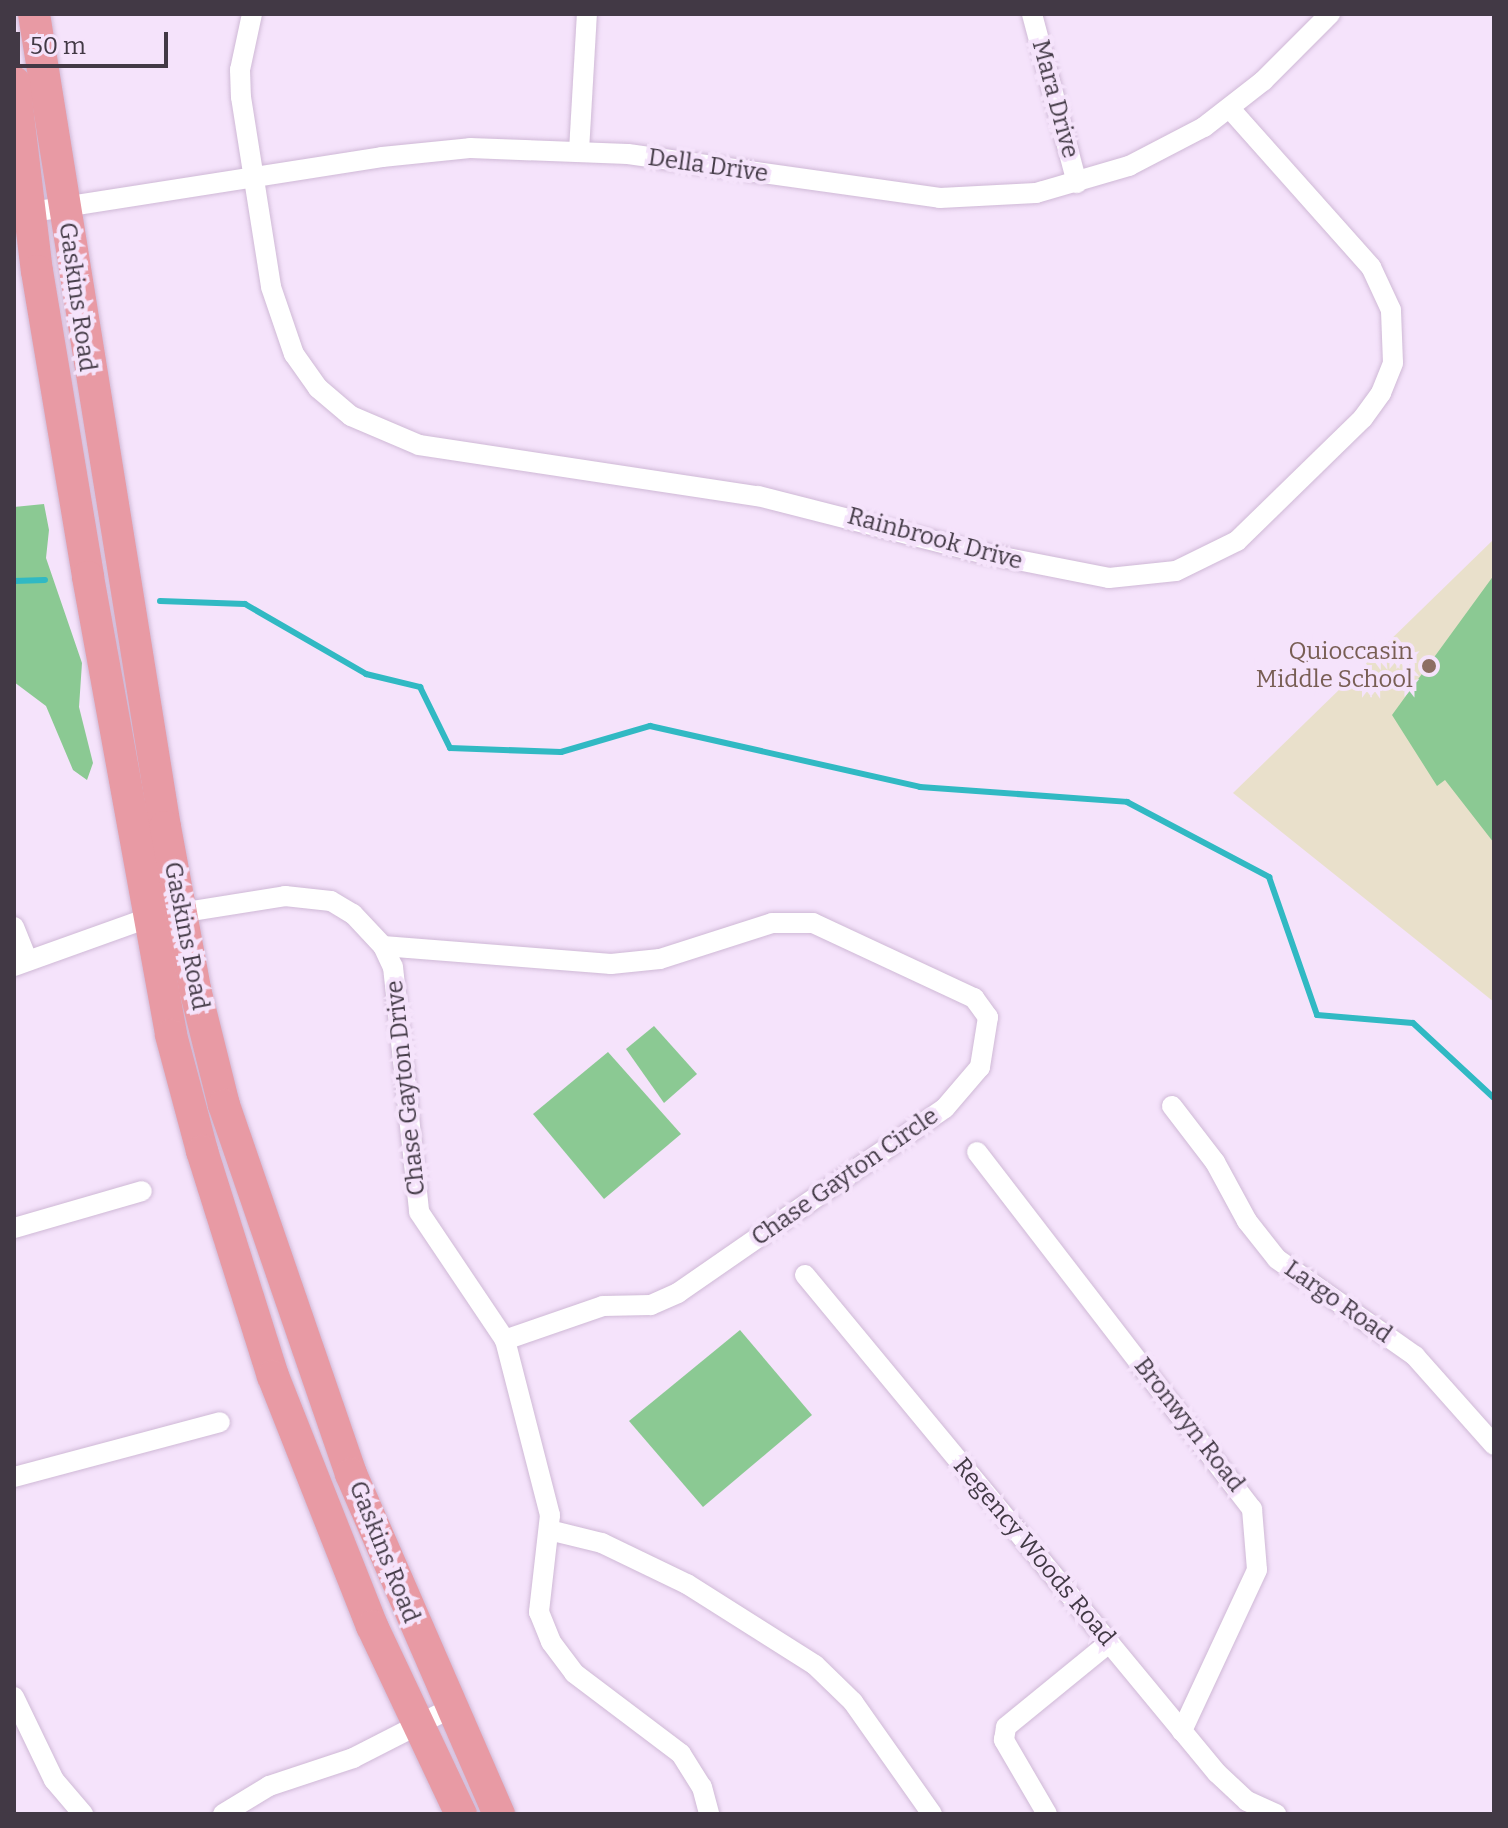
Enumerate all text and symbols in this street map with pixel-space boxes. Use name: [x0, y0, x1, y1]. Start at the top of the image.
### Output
scale bar: [20, 16, 172, 66]
text: 50 m: [30, 32, 86, 60]
street label: Mara Drive: [1025, 37, 1085, 161]
street label: Della Drive: [646, 143, 770, 189]
street label: Gaskins Road: [52, 221, 102, 373]
street label: Rainbrook Drive: [844, 502, 1026, 576]
place label: Quioccasin Middle School: [1256, 638, 1413, 694]
marker: Quioccasin Middle School: [1420, 657, 1438, 675]
street label: Gaskins Road: [158, 860, 214, 1012]
street label: Chase Gayton Drive: [380, 979, 432, 1197]
street label: Chase Gayton Circle: [746, 1102, 944, 1252]
street label: Largo Road: [1279, 1255, 1397, 1349]
street label: Bronwyn Road: [1128, 1352, 1250, 1498]
street label: Regency Woods Road: [947, 1452, 1121, 1652]
street label: Gaskins Road: [343, 1477, 425, 1627]

